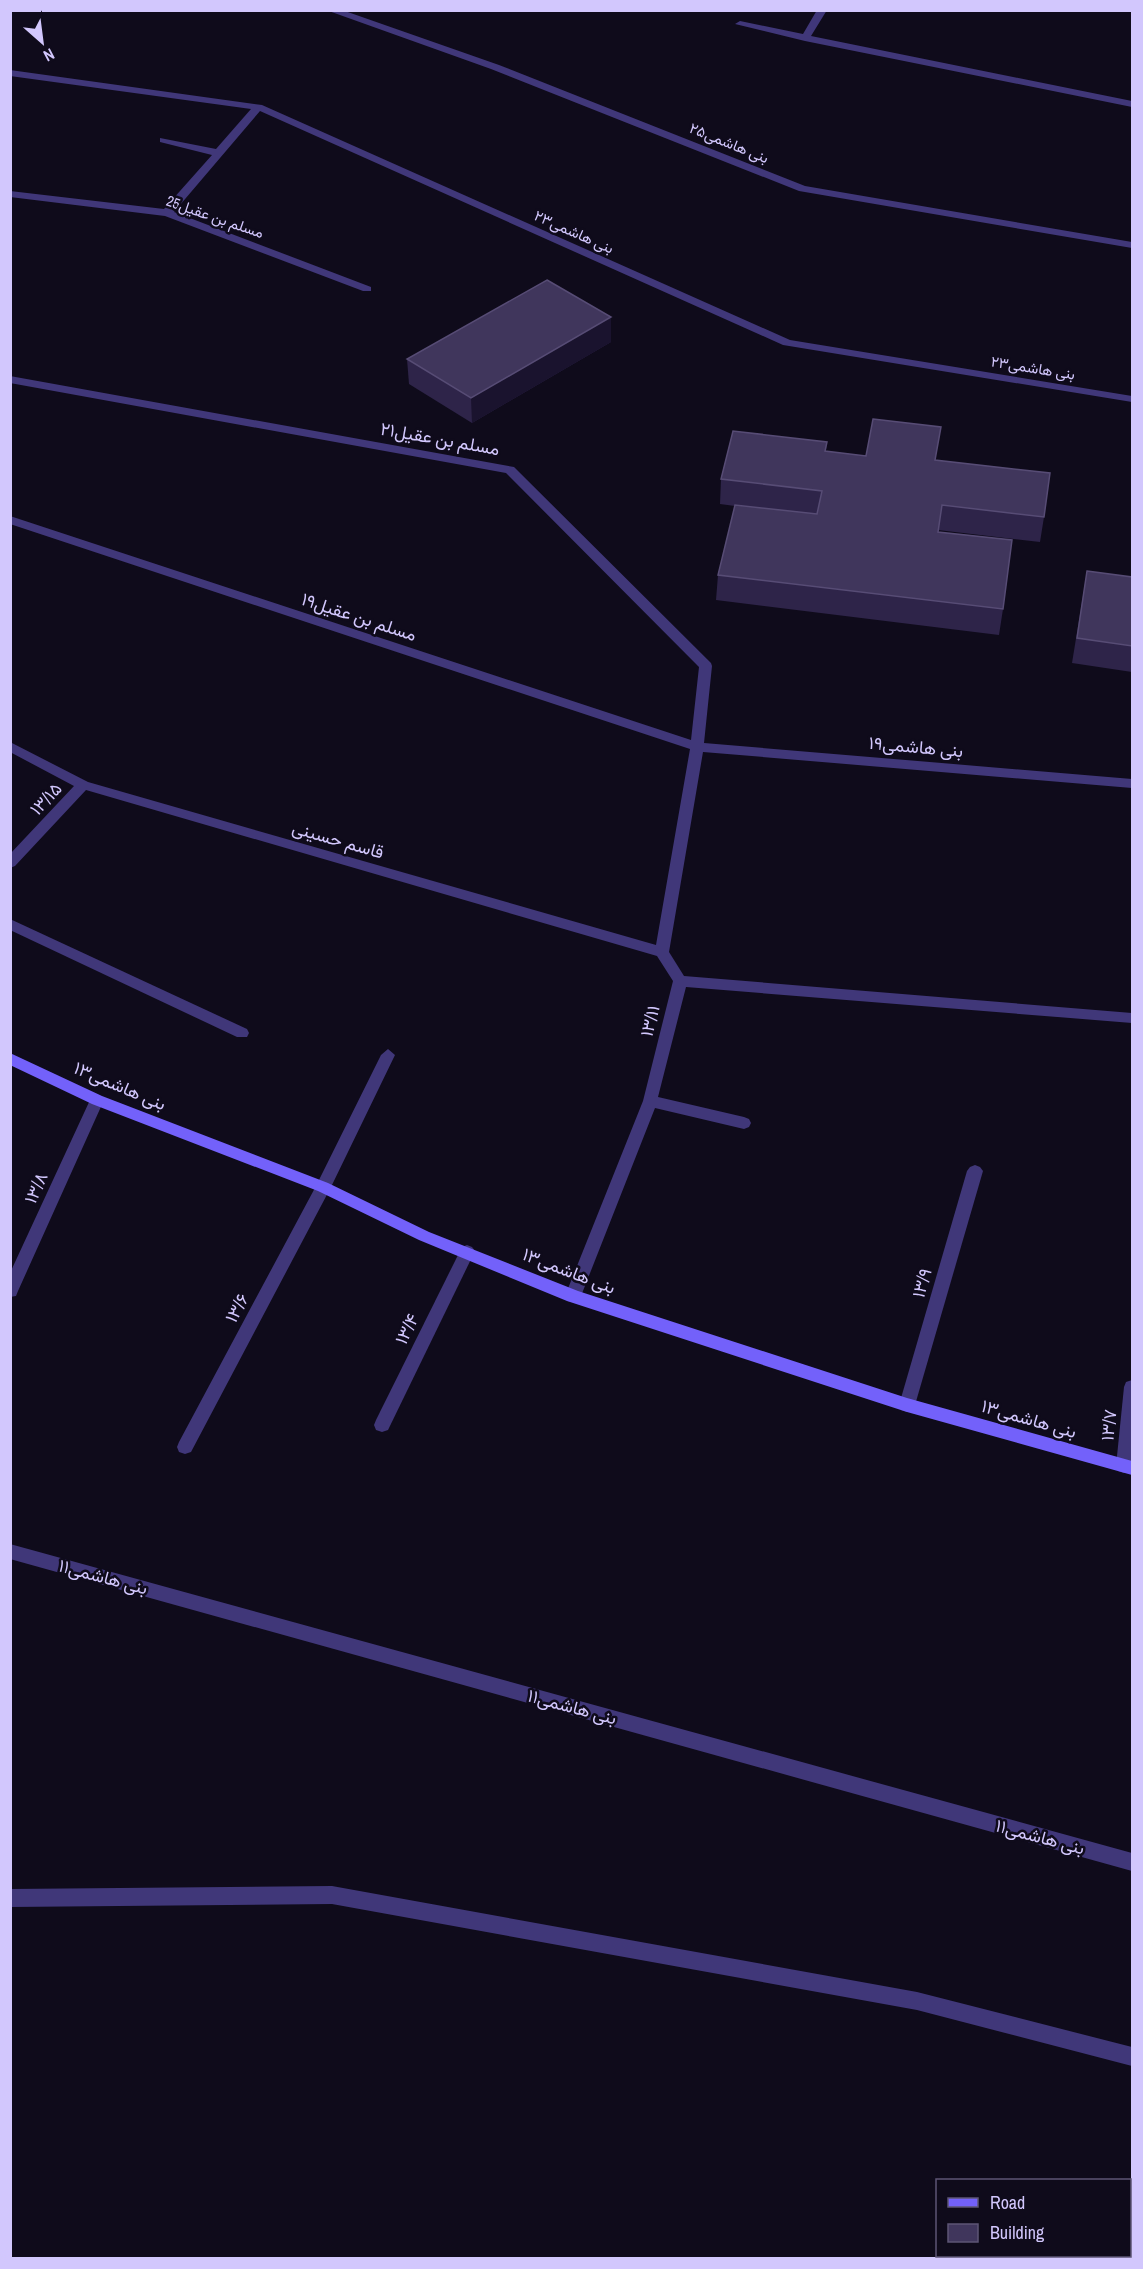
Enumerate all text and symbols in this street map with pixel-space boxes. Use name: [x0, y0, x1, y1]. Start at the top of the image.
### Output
north arrow: [12, 12, 72, 72]
text: N: [40, 43, 58, 67]
street label: بنی هاشمی۲۵: [686, 117, 772, 168]
street label: مسلم بن عقیل25: [164, 190, 267, 243]
street label: بنی هاشمی۲۳: [531, 205, 617, 258]
street label: بنی هاشمی۲۳: [989, 350, 1077, 385]
street label: مسلم بن عقیل۲۱: [379, 416, 502, 461]
street label: مسلم بن عقیل۱۹: [298, 586, 420, 647]
street label: بنی هاشمی۱۹: [868, 730, 964, 763]
street label: ۱۳/۱۵: [24, 777, 67, 821]
street label: قاسم حسینی: [289, 815, 387, 865]
street label: ۱۳/۱۱: [634, 1003, 665, 1039]
street label: بنی هاشمی۱۳: [70, 1055, 170, 1116]
street label: ۱۳/۸: [18, 1168, 53, 1207]
street label: بنی هاشمی۱۳: [519, 1241, 619, 1300]
street label: ۱۳/۹: [905, 1265, 938, 1301]
street label: ۱۳/۶: [218, 1288, 255, 1327]
street label: ۱۳/۴: [388, 1309, 425, 1348]
street label: بنی هاشمی۱۳: [979, 1393, 1080, 1444]
street label: ۱۳/۷: [1094, 1408, 1123, 1442]
street label: بنی هاشمی۱۱: [56, 1553, 150, 1600]
street label: بنی هاشمی۱۱: [525, 1683, 619, 1730]
street label: بنی هاشمی۱۱: [993, 1813, 1087, 1860]
legend: [936, 2179, 1131, 2257]
text: Road: [990, 2190, 1025, 2215]
text: Building: [990, 2220, 1045, 2245]

